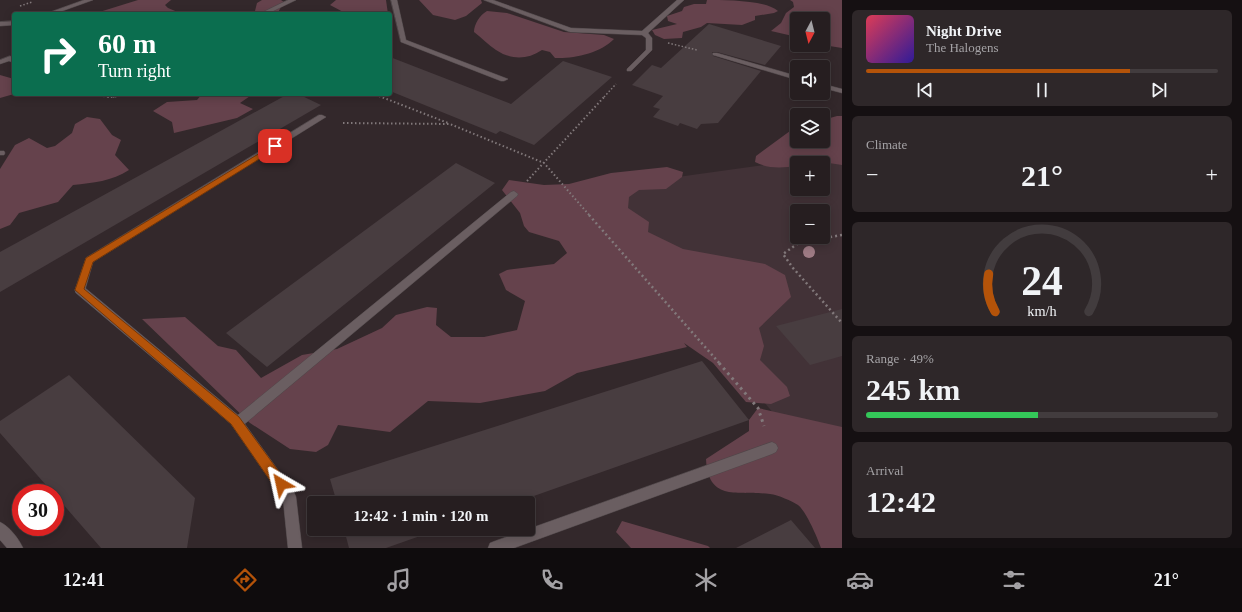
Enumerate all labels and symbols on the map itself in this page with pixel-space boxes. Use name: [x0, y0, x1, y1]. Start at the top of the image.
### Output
north arrow: [790, 12, 830, 52]
pin: [258, 129, 292, 163]
position arrow: [260, 463, 302, 505]
speed limit sign: 30: [12, 484, 64, 536]

